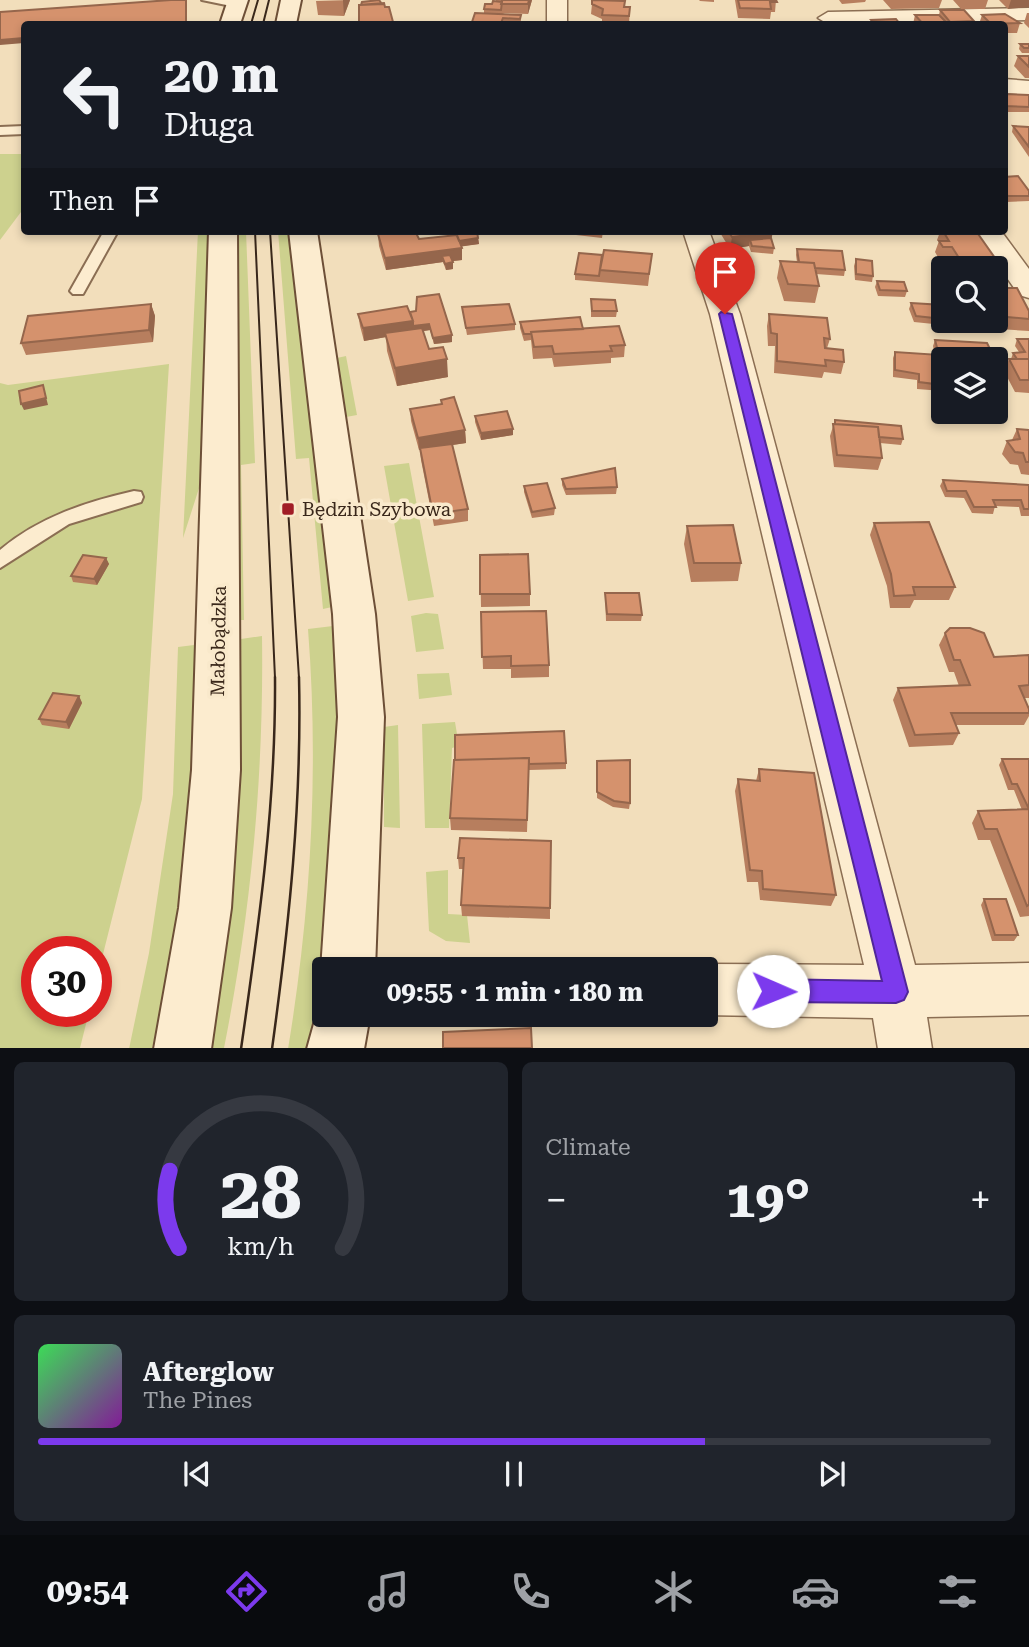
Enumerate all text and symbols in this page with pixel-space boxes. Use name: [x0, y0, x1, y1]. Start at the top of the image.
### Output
text: 20 m: [164, 47, 279, 104]
icon: left: [49, 49, 140, 140]
text: Długa: [164, 106, 254, 144]
icon: arrive: [128, 182, 166, 220]
text: Then: [49, 186, 114, 216]
pin: [695, 242, 755, 314]
icon: arrive: [706, 253, 744, 291]
map controls: [931, 256, 1008, 424]
button: search: [931, 256, 1008, 333]
button: layers: [931, 347, 1008, 424]
place label: Będzin Szybowa: [302, 498, 452, 521]
marker: Będzin Szybowa: [280, 501, 296, 517]
street label: Małobądzka: [206, 585, 231, 697]
speed limit sign: 30: [21, 936, 112, 1027]
position arrow: [736, 954, 810, 1028]
text: 09:55 · 1 min · 180 m: [387, 977, 643, 1007]
text: Climate: [546, 1134, 631, 1161]
text: 28: [220, 1151, 302, 1236]
text: 19°: [726, 1169, 810, 1230]
text: −: [546, 1178, 567, 1222]
text: +: [970, 1178, 991, 1222]
text: km/h: [227, 1231, 294, 1260]
text: Afterglow: [143, 1357, 274, 1387]
text: The Pines: [143, 1387, 252, 1414]
icon: previous: [178, 1455, 216, 1493]
icon: pause: [495, 1455, 533, 1493]
icon: next: [813, 1455, 851, 1493]
icon: directions: [222, 1567, 271, 1616]
icon: music: [364, 1567, 413, 1616]
icon: phone: [506, 1567, 555, 1616]
icon: climate: [649, 1567, 698, 1616]
icon: car: [791, 1567, 840, 1616]
icon: filters: [933, 1567, 982, 1616]
text: 09:54: [47, 1572, 128, 1610]

